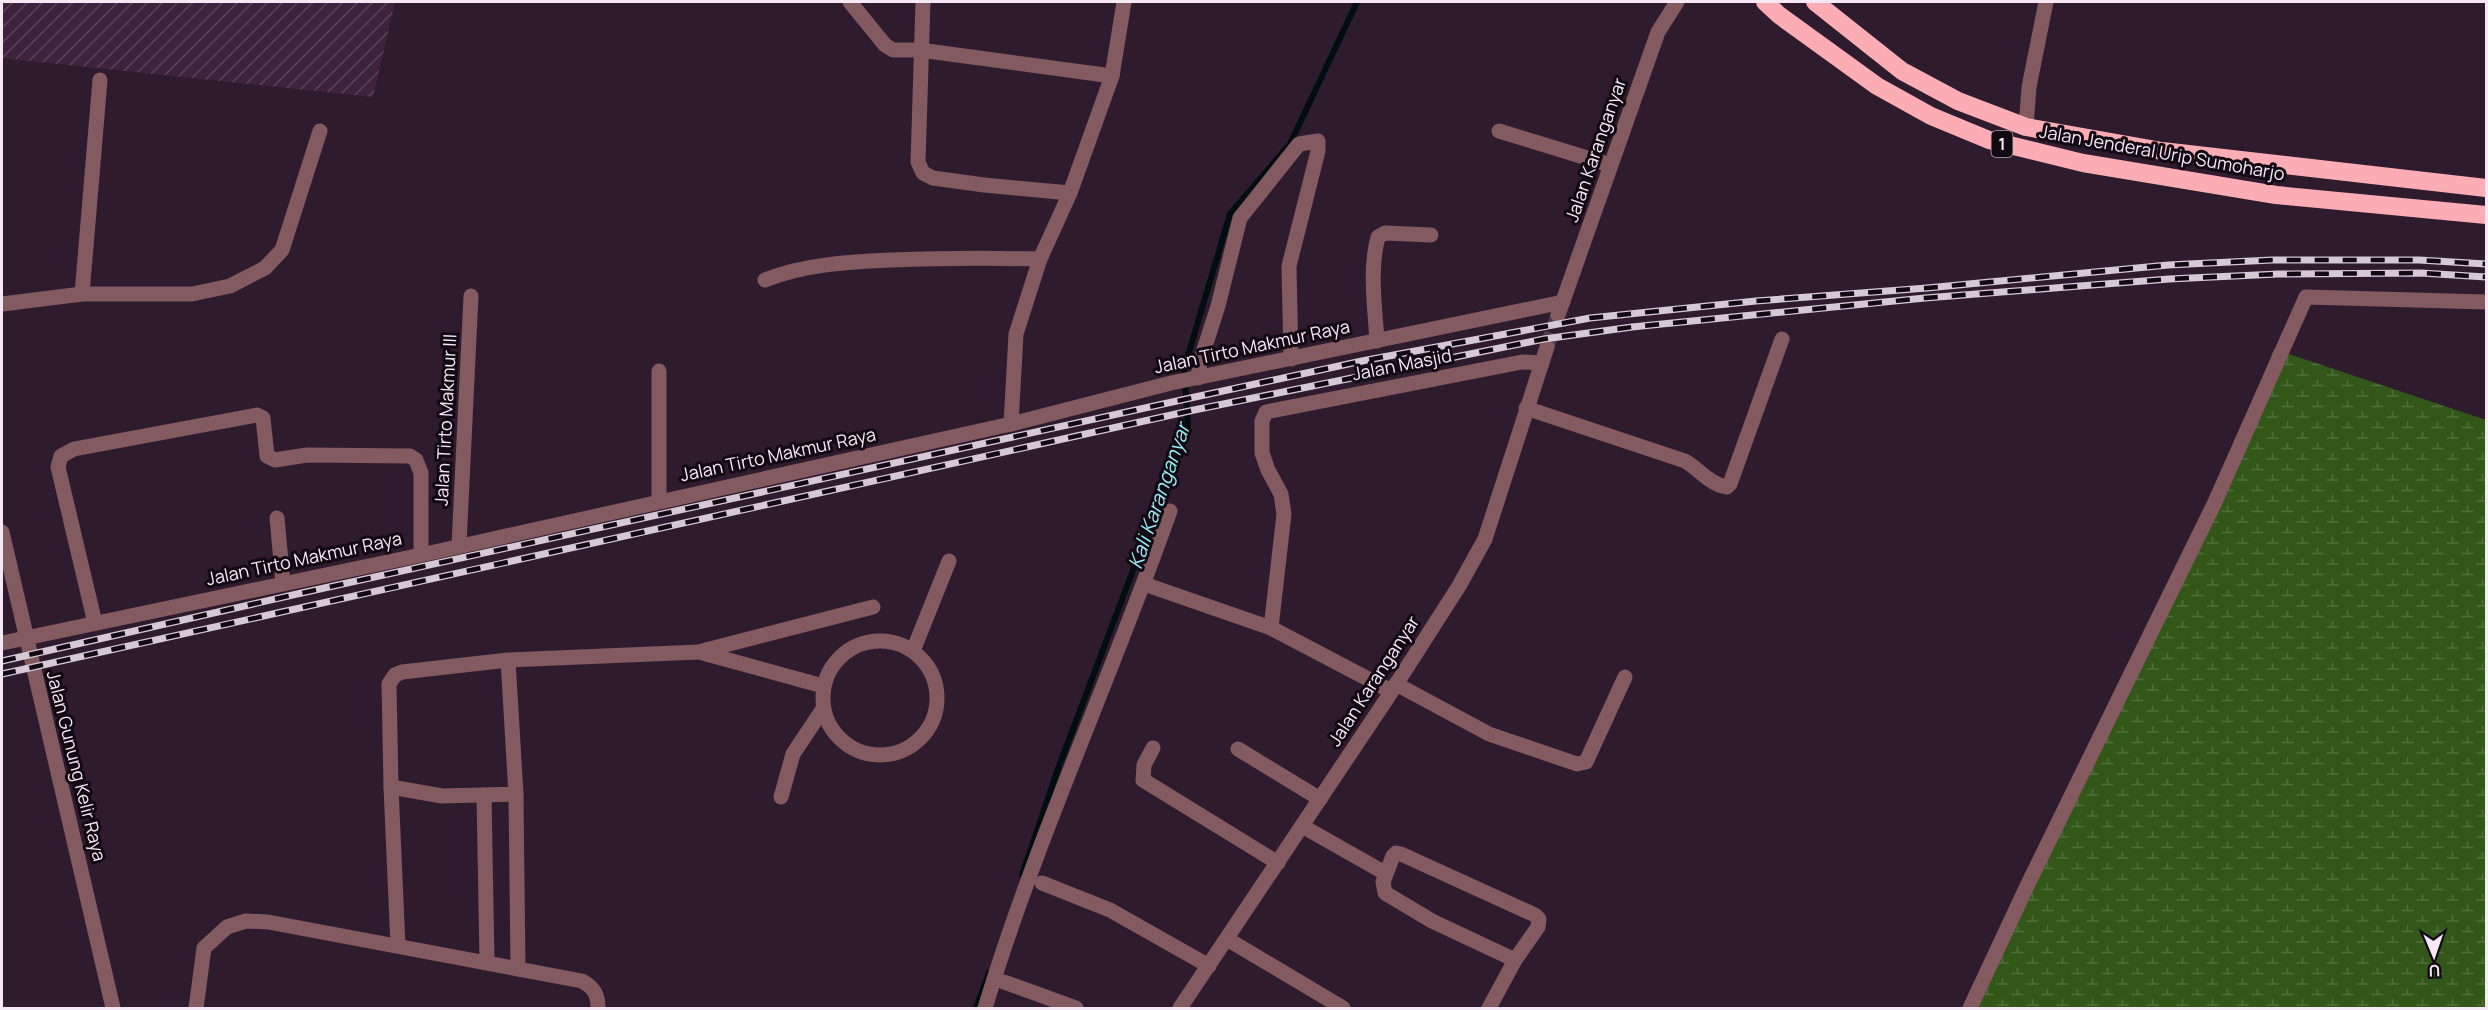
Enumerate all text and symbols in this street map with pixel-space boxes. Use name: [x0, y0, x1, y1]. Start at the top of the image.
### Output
street label: Jalan Karanganyar: [1559, 74, 1631, 225]
street label: Jalan Jenderal Urip Sumoharjo: [2038, 119, 2287, 185]
road number: 1: [1992, 131, 2012, 157]
street label: Jalan Tirto Makmur Raya: [1152, 314, 1352, 378]
street label: Jalan Tirto Makmur III: [429, 333, 461, 506]
street label: Jalan Masjid: [1350, 343, 1454, 385]
water label: Kali Karanganyar: [1121, 417, 1197, 572]
street label: Jalan Tirto Makmur Raya: [678, 422, 878, 486]
street label: Jalan Tirto Makmur Raya: [204, 526, 404, 590]
street label: Jalan Karanganyar: [1322, 610, 1425, 750]
street label: Jalan Gunung Kelir Raya: [42, 668, 112, 863]
north arrow: [2404, 926, 2464, 986]
text: U: [2428, 960, 2441, 982]

